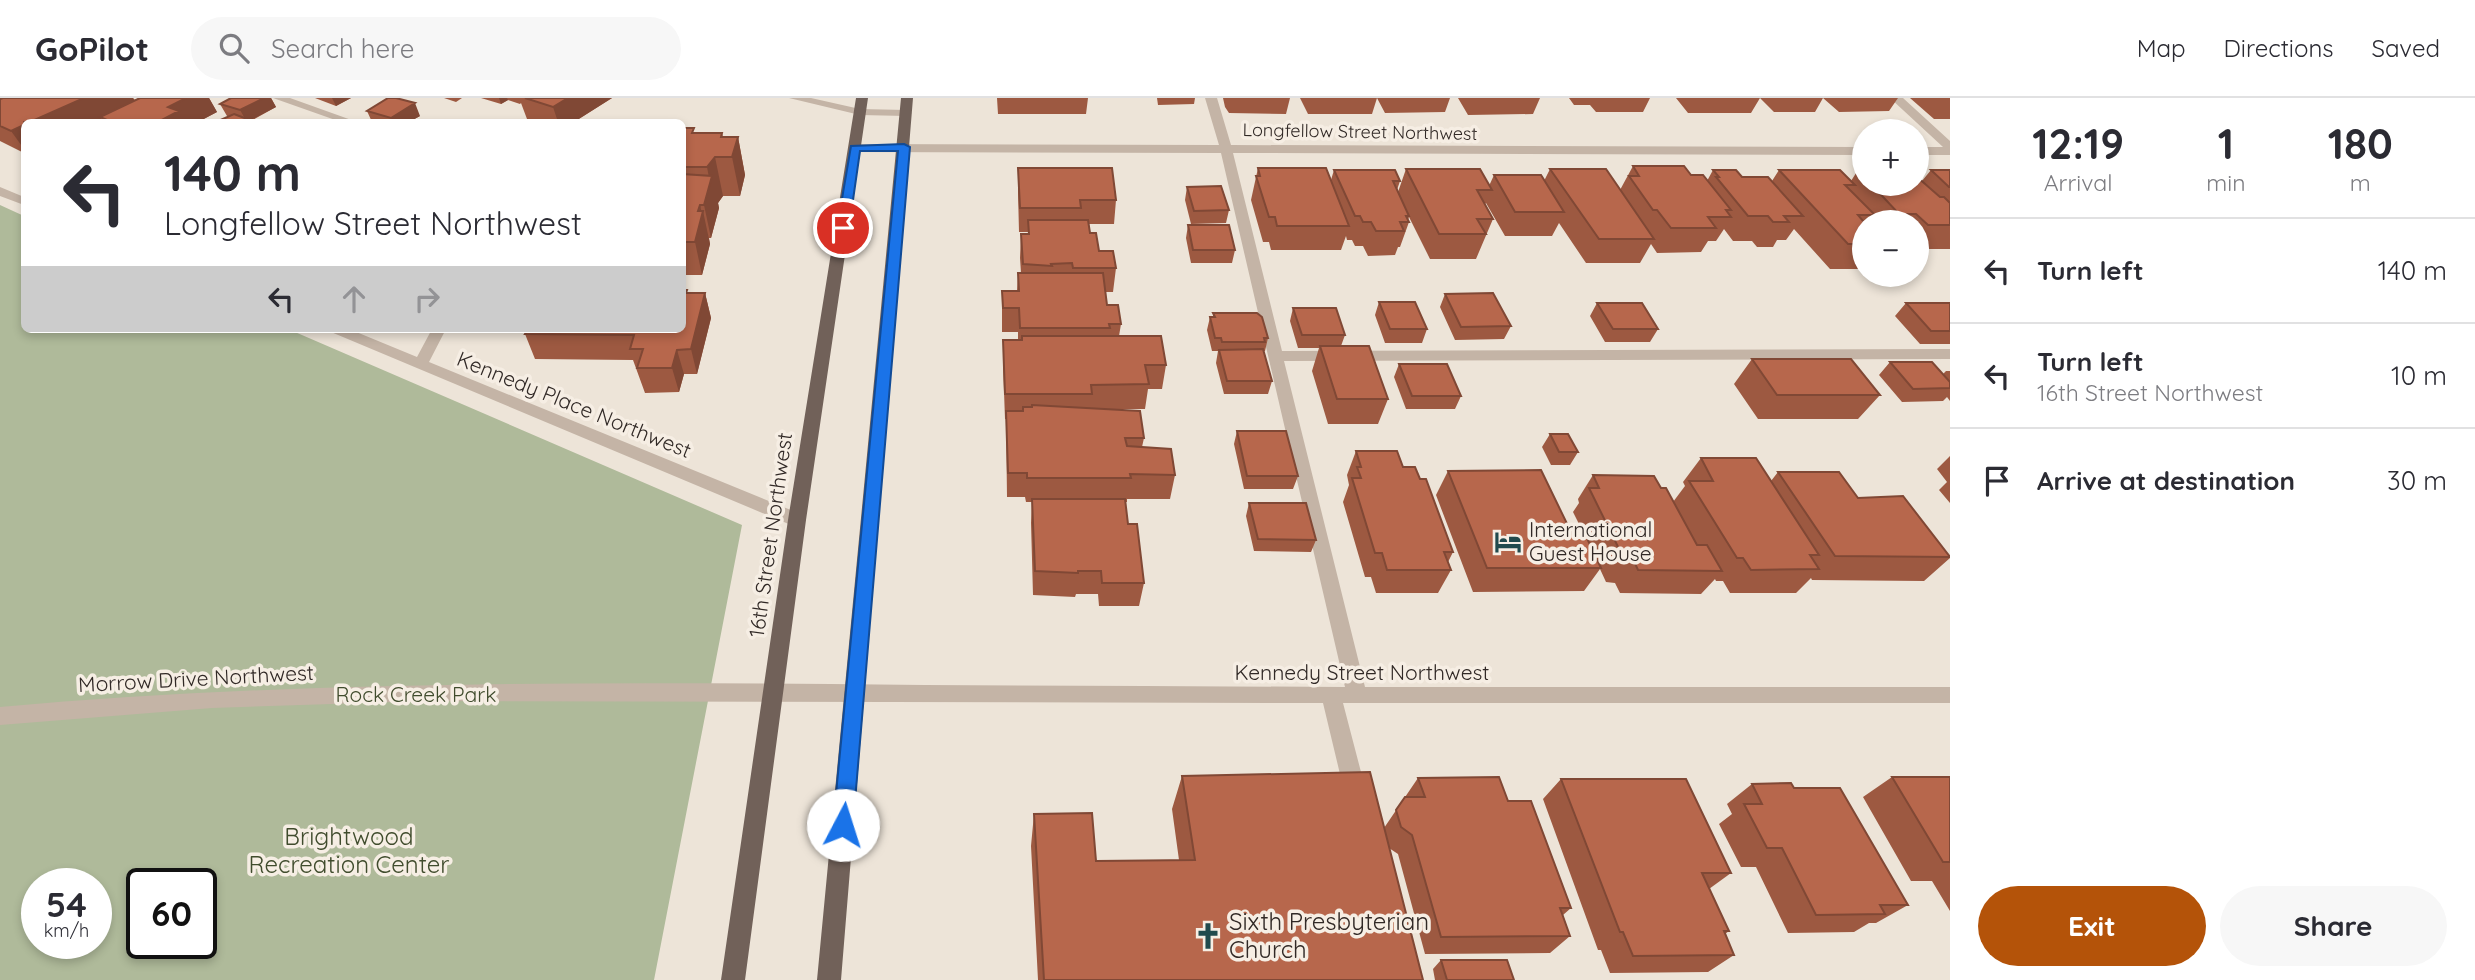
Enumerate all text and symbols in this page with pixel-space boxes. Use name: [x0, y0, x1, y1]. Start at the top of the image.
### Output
search box: [191, 17, 681, 80]
text: GoPilot: [35, 28, 149, 69]
icon: search: [215, 29, 253, 67]
text: Search here: [271, 32, 414, 65]
text: Map: [2137, 33, 2186, 63]
text: Directions: [2224, 33, 2334, 63]
text: Saved: [2372, 33, 2440, 63]
text: 12:19: [2032, 117, 2124, 170]
text: 1: [2218, 117, 2234, 170]
text: 180: [2328, 117, 2393, 170]
street label: Longfellow Street Northwest: [1242, 118, 1478, 145]
map controls: [1852, 119, 1929, 287]
button: +: [1852, 119, 1929, 196]
text: 140 m: [164, 142, 301, 203]
icon: left: [49, 147, 140, 238]
text: Arrival: [2044, 168, 2113, 197]
text: min: [2206, 168, 2245, 197]
text: m: [2350, 168, 2371, 197]
pin: [813, 198, 873, 258]
text: Longfellow Street Northwest: [164, 203, 582, 243]
icon: arrive: [824, 209, 862, 247]
button: −: [1852, 210, 1929, 287]
icon: left: [1978, 252, 2016, 290]
text: Turn left: [2037, 254, 2144, 287]
text: 140 m: [2378, 254, 2447, 287]
icon: left: [262, 280, 300, 318]
icon: ahead: [335, 280, 373, 318]
icon: right: [408, 280, 446, 318]
street label: Kennedy Place Northwest: [453, 345, 695, 463]
text: Turn left: [2037, 345, 2144, 378]
icon: left: [1978, 357, 2016, 395]
text: 10 m: [2391, 359, 2447, 392]
text: 16th Street Northwest: [2037, 378, 2263, 407]
street label: 16th Street Northwest: [743, 431, 797, 639]
icon: arrive: [1978, 462, 2016, 500]
text: Arrive at destination: [2037, 464, 2295, 497]
text: 30 m: [2387, 464, 2447, 497]
place label: International Guest House: [1529, 516, 1652, 566]
hotel icon: International Guest House: [1493, 527, 1523, 557]
street label: Morrow Drive Northwest: [77, 659, 314, 697]
street label: Kennedy Street Northwest: [1235, 659, 1489, 685]
park label: Rock Creek Park: [336, 681, 497, 707]
position arrow: [806, 788, 880, 862]
park label: Brightwood Recreation Center: [249, 821, 449, 879]
speed limit sign: 60: [126, 868, 217, 959]
text: 54: [46, 882, 87, 926]
button: Exit: [1978, 886, 2206, 966]
button: Share: [2220, 886, 2447, 966]
place label: Sixth Presbyterian Church: [1229, 906, 1429, 964]
text: km/h: [44, 919, 89, 942]
church icon: Sixth Presbyterian Church: [1193, 921, 1223, 951]

